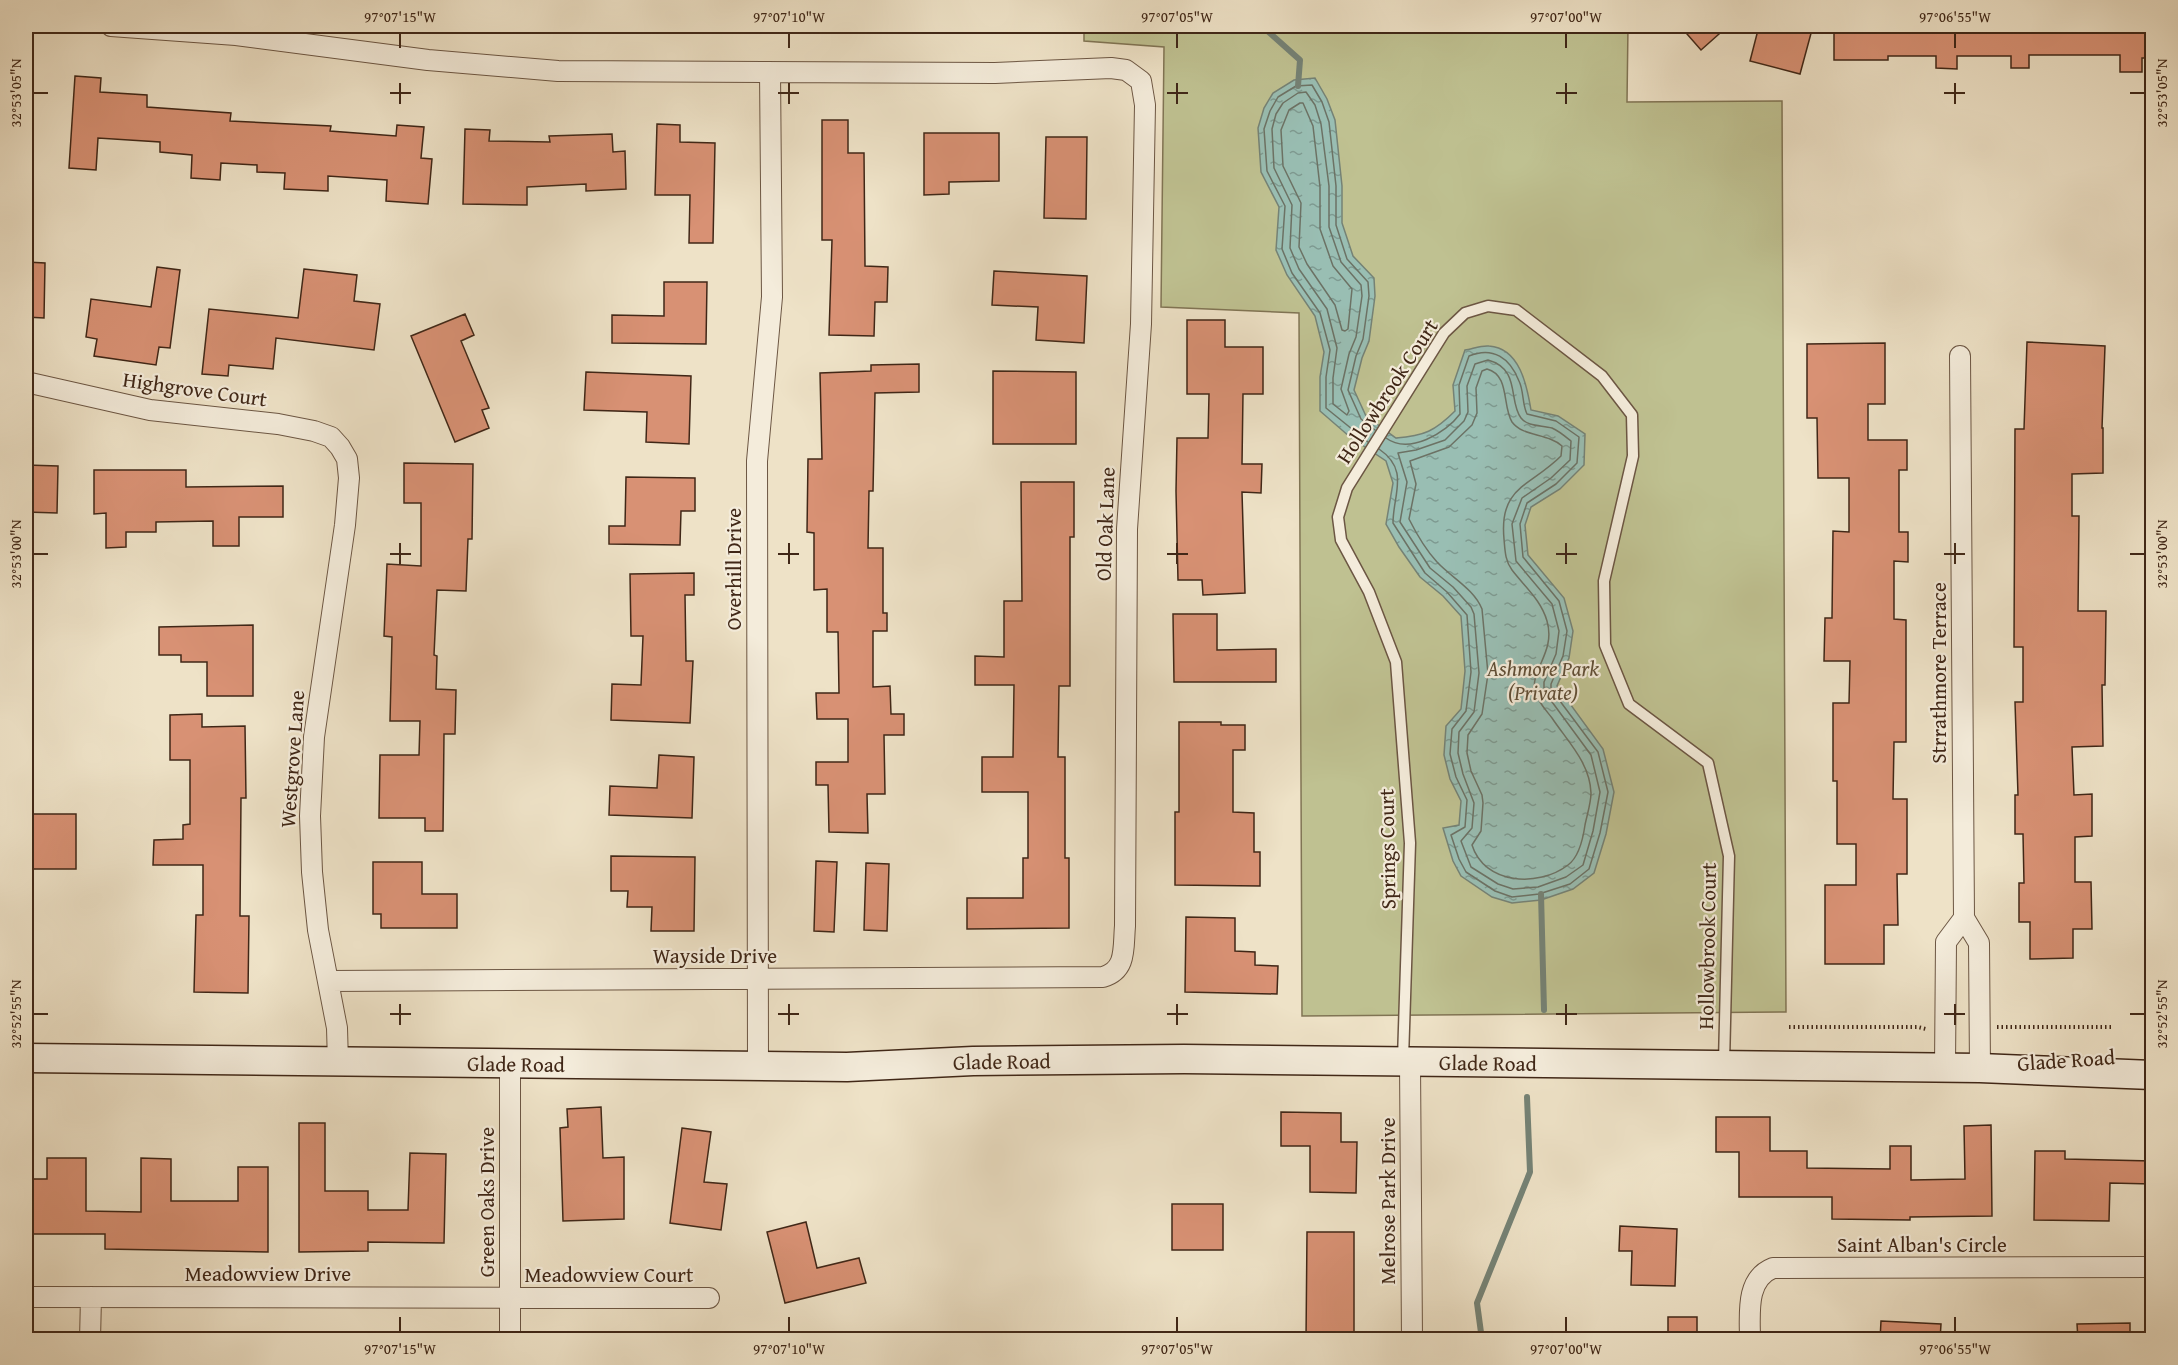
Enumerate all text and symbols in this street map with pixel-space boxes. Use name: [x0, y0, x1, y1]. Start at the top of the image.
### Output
text: 97°07'15"W: [364, 6, 436, 27]
text: 97°07'10"W: [753, 6, 825, 27]
text: 97°07'05"W: [1141, 6, 1213, 27]
text: 97°07'00"W: [1530, 6, 1602, 27]
text: 97°06'55"W: [1919, 6, 1991, 27]
text: 32°53'05"N: [5, 58, 26, 127]
text: 32°53'05"N: [2151, 58, 2172, 127]
street label: Hollowbrook Court: [1328, 312, 1446, 470]
street label: Highgrove Court: [121, 364, 270, 415]
street label: Old Oak Lane: [1088, 466, 1122, 582]
street label: Overhill Drive: [718, 508, 749, 630]
text: 32°53'00"N: [5, 519, 26, 588]
text: 32°53'00"N: [2151, 519, 2172, 588]
street label: Strrathmore Terrace: [1923, 582, 1954, 764]
park label: Ashmore Park (Private): [1486, 653, 1599, 708]
street label: Westgrove Lane: [272, 689, 312, 829]
street label: Springs Court: [1370, 788, 1404, 910]
street label: Hollowbrook Court: [1690, 862, 1724, 1030]
street label: Wayside Drive: [653, 940, 777, 971]
text: 32°52'55"N: [5, 979, 26, 1048]
text: 32°52'55"N: [2151, 979, 2172, 1048]
street label: Glade Road: [2016, 1041, 2117, 1079]
street label: Glade Road: [952, 1045, 1052, 1077]
street label: Glade Road: [1439, 1046, 1538, 1078]
street label: Glade Road: [467, 1047, 566, 1079]
street label: Melrose Park Drive: [1372, 1117, 1403, 1285]
street label: Green Oaks Drive: [471, 1127, 502, 1277]
street label: Saint Alban's Circle: [1837, 1229, 2007, 1260]
street label: Meadowview Drive: [185, 1258, 351, 1289]
street label: Meadowview Court: [525, 1259, 694, 1290]
text: 97°07'15"W: [364, 1338, 436, 1359]
text: 97°07'10"W: [753, 1338, 825, 1359]
text: 97°07'05"W: [1141, 1338, 1213, 1359]
text: 97°07'00"W: [1530, 1338, 1602, 1359]
text: 97°06'55"W: [1919, 1338, 1991, 1359]

